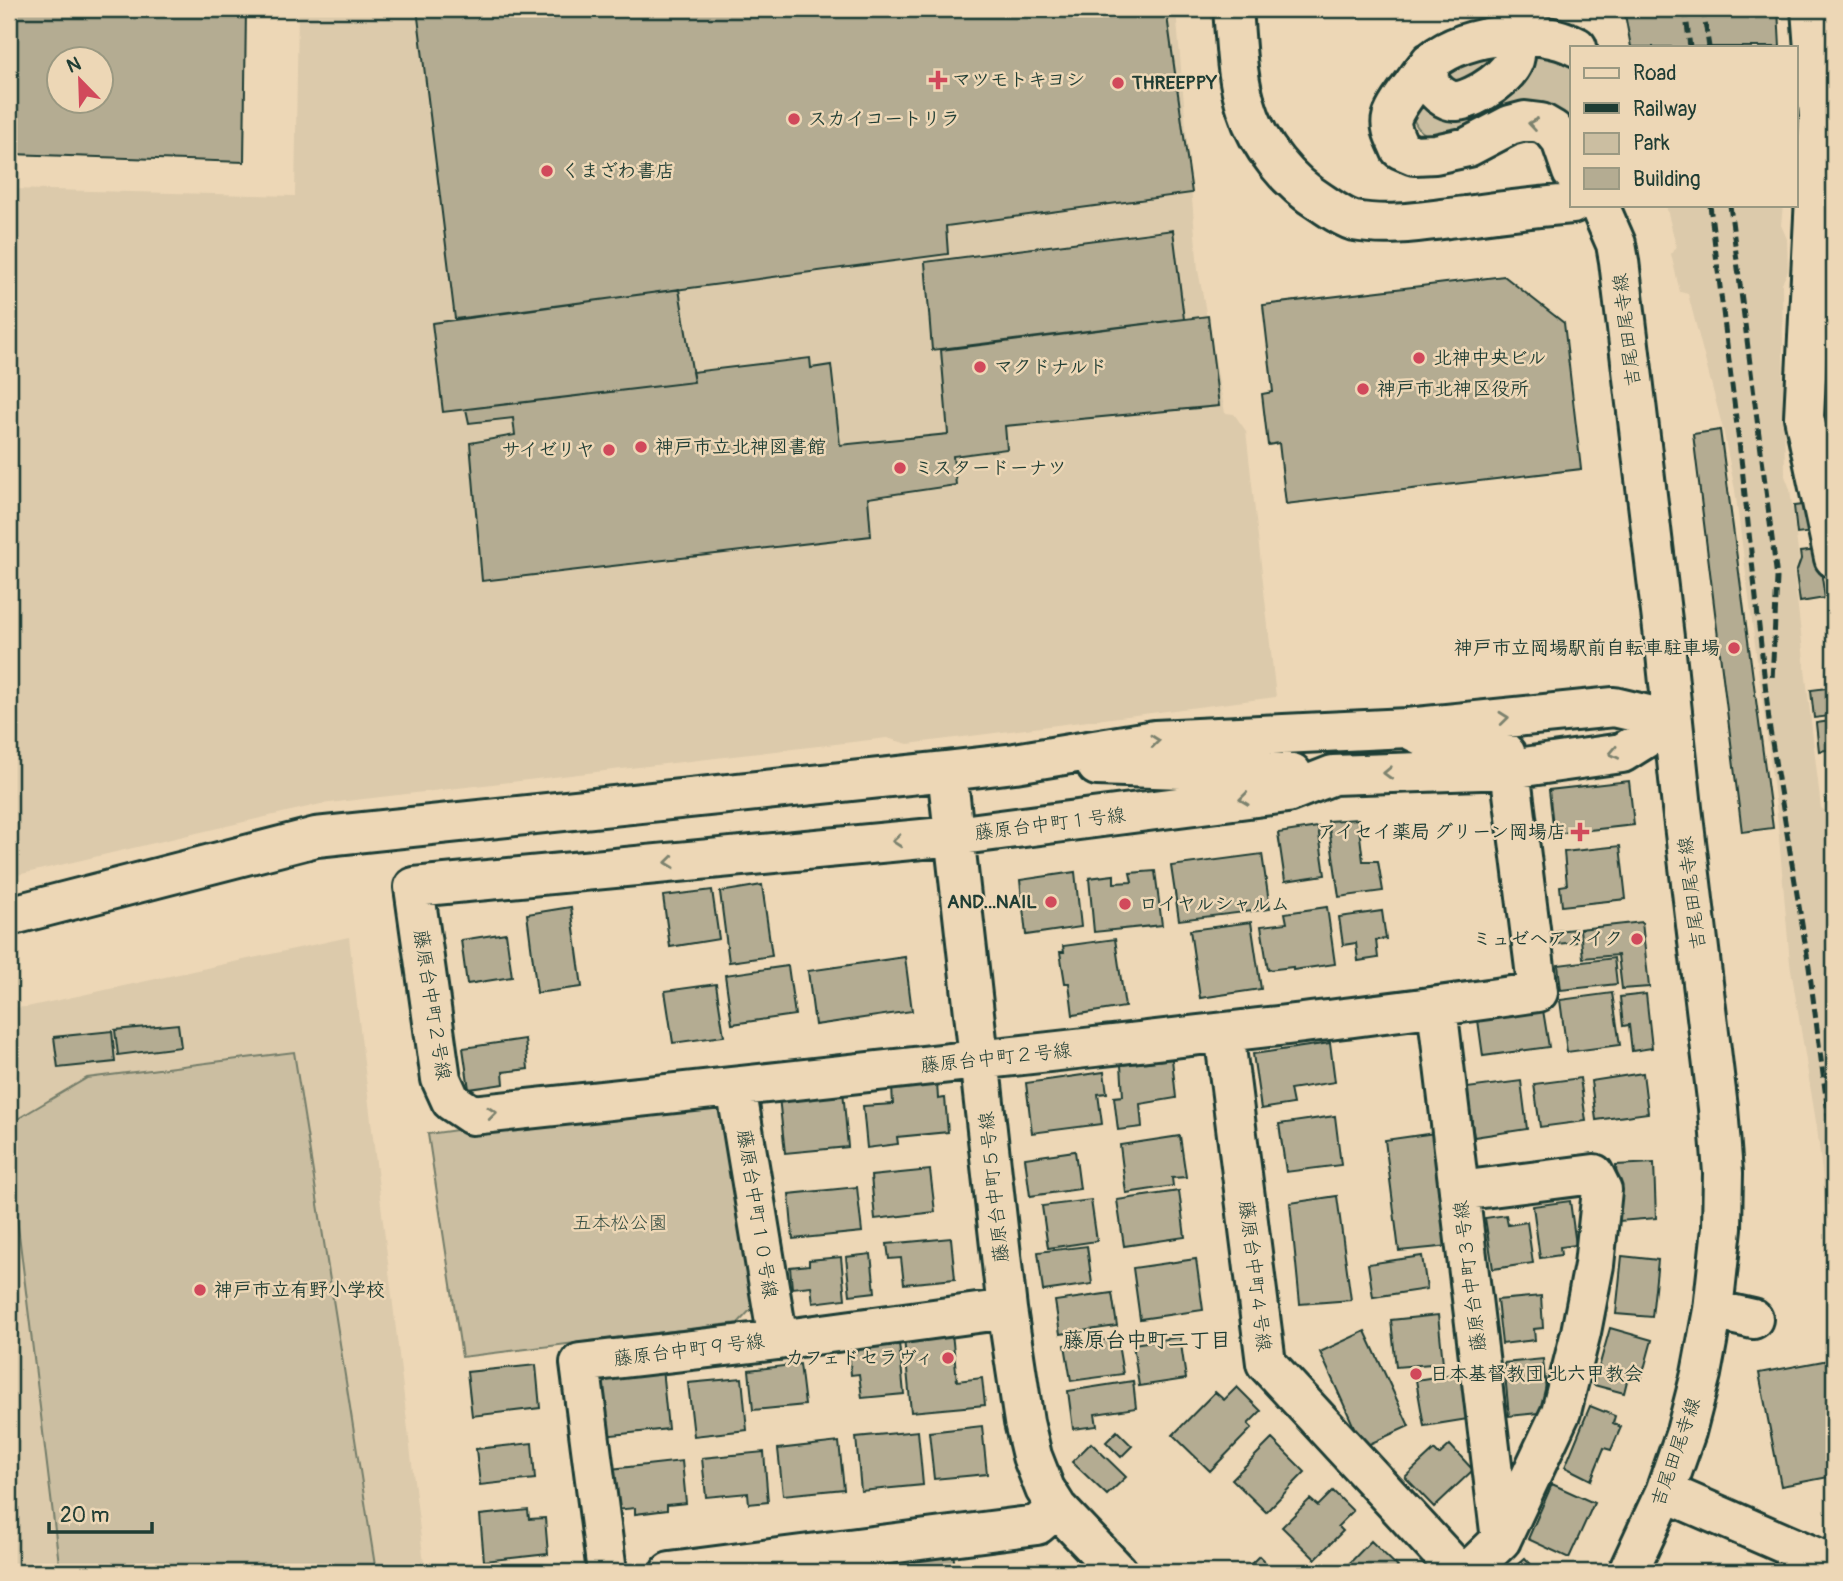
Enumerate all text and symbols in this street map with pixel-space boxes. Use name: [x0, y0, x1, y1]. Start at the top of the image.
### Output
north arrow: [46, 46, 116, 116]
legend: [1570, 46, 1798, 206]
text: N: [63, 52, 84, 79]
text: Road: [1633, 60, 1677, 87]
place label: マツモトキヨシ: [952, 68, 1085, 92]
place label: THREEPPY: [1131, 71, 1217, 95]
marker: マツモトキヨシ: [930, 72, 946, 88]
marker: THREEPPY: [1110, 75, 1126, 91]
text: Railway: [1633, 96, 1697, 123]
place label: スカイコートリラ: [808, 107, 960, 131]
marker: スカイコートリラ: [786, 111, 802, 127]
one-way arrow: [1527, 117, 1539, 132]
text: Park: [1633, 130, 1670, 157]
place label: くまざわ書店: [561, 159, 675, 183]
marker: くまざわ書店: [539, 163, 555, 179]
text: Building: [1633, 166, 1700, 193]
street label: 吉尾田尾寺線: [1608, 272, 1646, 388]
place label: 北神中央ビル: [1433, 346, 1547, 370]
marker: 北神中央ビル: [1411, 350, 1427, 366]
place label: マクドナルド: [994, 355, 1107, 379]
marker: マクドナルド: [972, 359, 988, 375]
place label: 神戸市北神区役所: [1377, 377, 1529, 401]
marker: 神戸市北神区役所: [1355, 381, 1371, 397]
place label: 神戸市立北神図書館: [655, 435, 826, 459]
place label: サイゼリヤ: [501, 438, 595, 462]
marker: 神戸市立北神図書館: [633, 439, 649, 455]
marker: サイゼリヤ: [601, 442, 617, 458]
place label: ミスタードーナツ: [914, 456, 1066, 480]
marker: ミスタードーナツ: [892, 460, 908, 476]
place label: 神戸市立岡場駅前自転車駐車場: [1454, 636, 1720, 660]
marker: 神戸市立岡場駅前自転車駐車場: [1726, 640, 1742, 656]
one-way arrow: [1499, 711, 1510, 726]
one-way arrow: [1150, 734, 1161, 749]
one-way arrow: [1608, 745, 1620, 760]
one-way arrow: [1382, 766, 1393, 781]
one-way arrow: [1238, 791, 1250, 806]
street label: 藤原台中町１号線: [973, 803, 1127, 845]
place label: アイセイ薬局 グリーン岡場店: [1317, 820, 1566, 844]
marker: アイセイ薬局 グリーン岡場店: [1572, 824, 1588, 840]
one-way arrow: [891, 833, 902, 848]
street label: 吉尾田尾寺線: [1673, 835, 1711, 951]
one-way arrow: [664, 854, 675, 869]
place label: AND...NAIL: [947, 890, 1037, 914]
place label: ロイヤルシャルム: [1139, 892, 1290, 916]
marker: AND...NAIL: [1043, 894, 1059, 910]
marker: ロイヤルシャルム: [1117, 896, 1133, 912]
place label: ミュゼヘアメイク: [1472, 927, 1623, 951]
street label: 藤原台中町２号線: [408, 928, 456, 1082]
marker: ミュゼヘアメイク: [1629, 931, 1645, 947]
street label: 藤原台中町２号線: [919, 1038, 1073, 1078]
one-way arrow: [487, 1106, 498, 1121]
street label: 藤原台中町５号線: [974, 1110, 1014, 1264]
street label: 藤原台中町１０号線: [732, 1128, 782, 1300]
street label: 藤原台中町４号線: [1234, 1199, 1276, 1353]
street label: 藤原台中町３号線: [1449, 1199, 1491, 1353]
park label: 五本松公園: [572, 1211, 668, 1235]
place label: 神戸市立有野小学校: [214, 1278, 385, 1302]
marker: 神戸市立有野小学校: [192, 1282, 208, 1298]
district label: 藤原台中町二丁目: [1063, 1327, 1231, 1354]
street label: 藤原台中町９号線: [612, 1329, 766, 1371]
place label: カフェドセラヴィ: [785, 1346, 934, 1370]
marker: カフェドセラヴィ: [940, 1350, 956, 1366]
place label: 日本基督教団 北六甲教会: [1430, 1362, 1643, 1386]
marker: 日本基督教団 北六甲教会: [1408, 1366, 1424, 1382]
street label: 吉尾田尾寺線: [1646, 1394, 1706, 1510]
scale bar: [49, 1490, 152, 1534]
text: 20 m: [60, 1502, 109, 1529]

